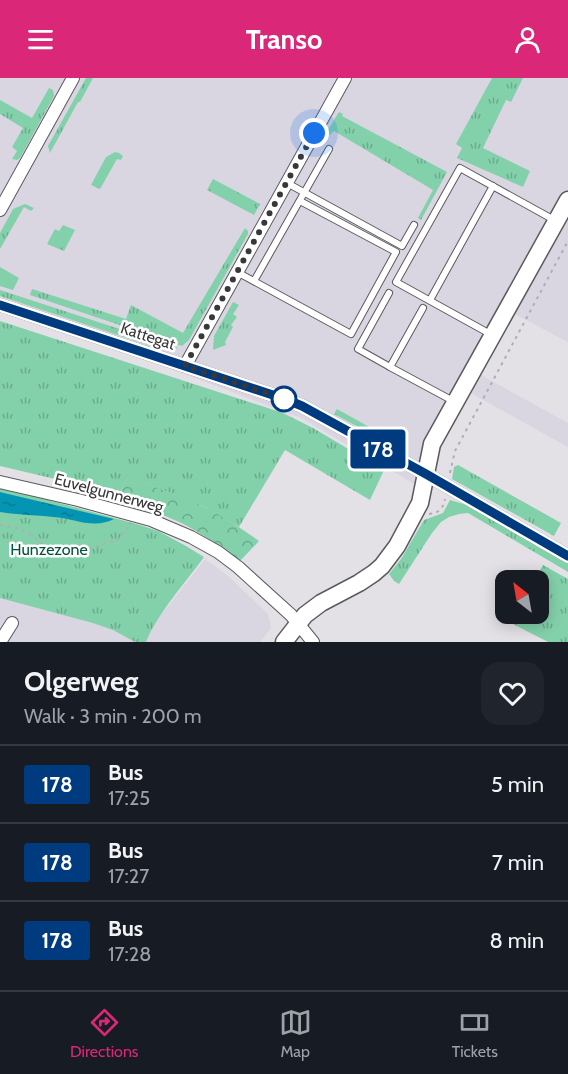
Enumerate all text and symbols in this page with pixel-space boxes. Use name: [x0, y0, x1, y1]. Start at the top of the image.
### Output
icon: menu: [24, 23, 57, 56]
text: Transo: [246, 23, 322, 56]
icon: person: [511, 23, 544, 56]
your location: [299, 118, 329, 148]
street label: Kattegat: [118, 318, 178, 354]
unlabelled marker: [271, 386, 297, 412]
line badge: 178: [344, 430, 412, 469]
text: 178: [362, 437, 394, 462]
street label: Euvelgunnerweg: [53, 469, 166, 517]
park label: Hunzezone: [10, 540, 88, 559]
north arrow: [495, 570, 549, 624]
map controls: [495, 570, 549, 624]
button: heart: [481, 662, 544, 725]
text: Olgerweg: [24, 664, 139, 698]
text: Walk · 3 min · 200 m: [24, 704, 202, 728]
text: Bus: [108, 759, 143, 786]
text: 5 min: [491, 771, 544, 798]
text: 178: [41, 772, 73, 797]
text: 17:25: [108, 786, 150, 810]
text: Bus: [108, 837, 143, 864]
text: 7 min: [492, 849, 544, 876]
text: 178: [41, 850, 73, 875]
text: 17:27: [108, 864, 149, 888]
text: Bus: [108, 915, 143, 942]
text: 8 min: [489, 927, 544, 954]
text: 178: [41, 928, 73, 953]
text: 17:28: [108, 942, 151, 966]
tab: Directions: [70, 1006, 138, 1061]
tab: Map: [279, 1006, 312, 1061]
tab: Tickets: [452, 1006, 498, 1061]

